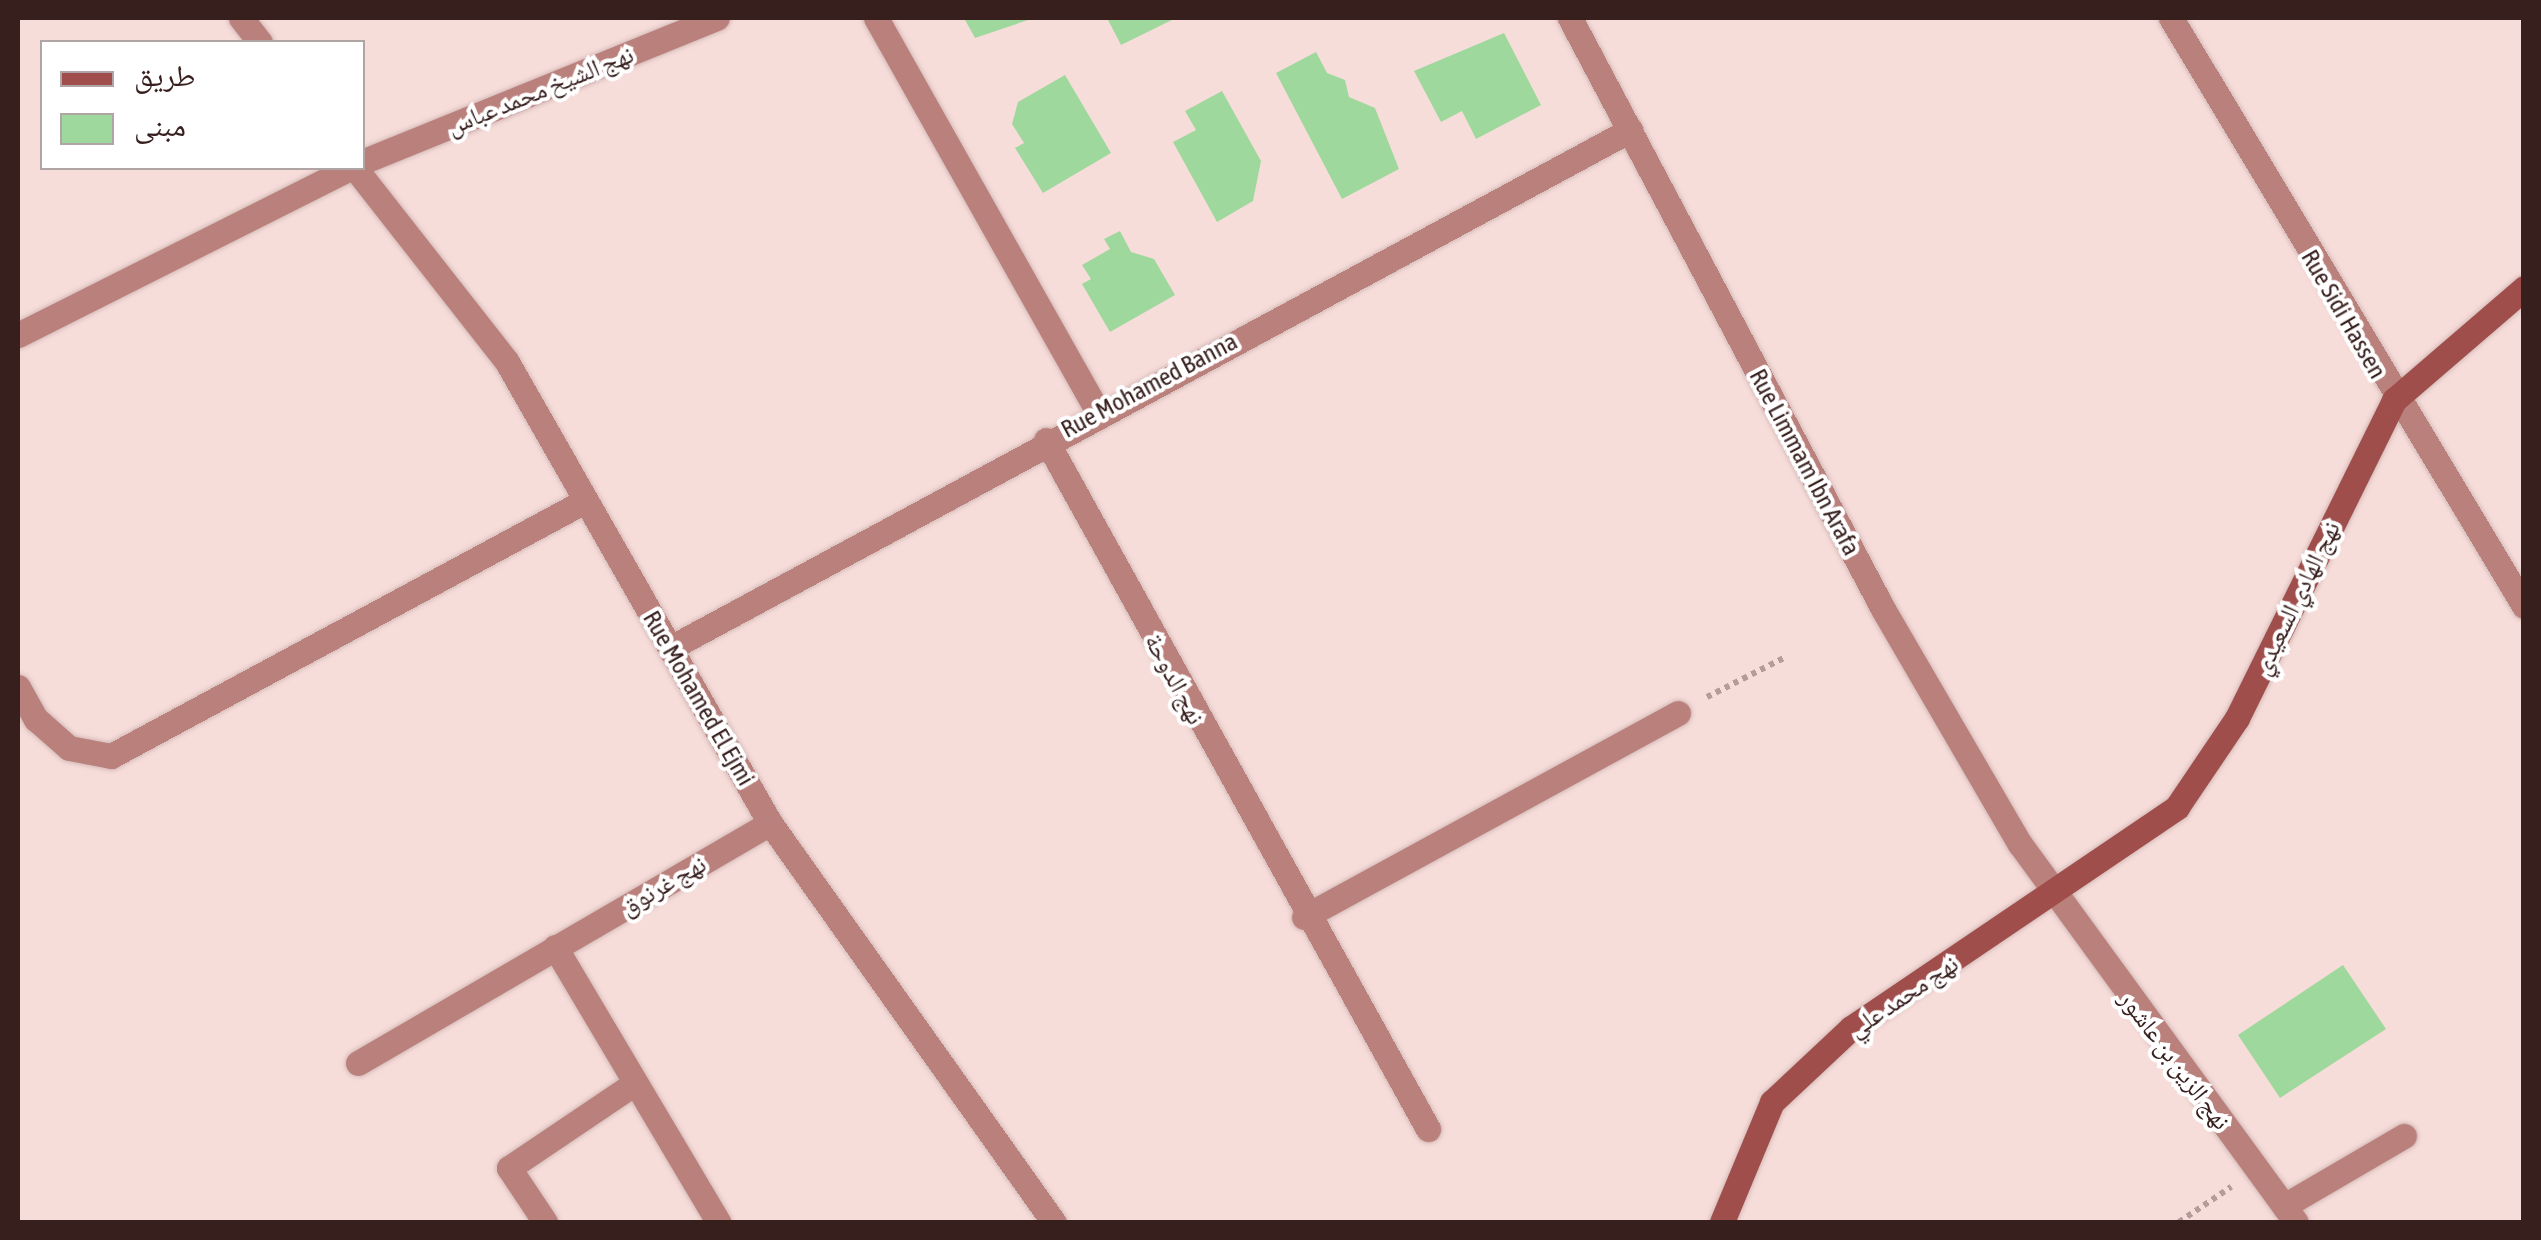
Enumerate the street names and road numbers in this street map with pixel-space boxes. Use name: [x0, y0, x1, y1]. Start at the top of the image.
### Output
street label: نهج الشيخ محمد عباس: [442, 39, 638, 141]
street label: Rue Sidi Hassen: [2295, 244, 2393, 384]
street label: Rue Mohamed Banna: [1056, 326, 1242, 444]
street label: Rue Limmam Ibn Arafa: [1743, 364, 1867, 560]
street label: نهج الهادي السعيدي: [2246, 516, 2346, 680]
street label: Rue Mohamed El Ejmi: [637, 605, 761, 791]
street label: نهج الدوحة: [1139, 628, 1211, 730]
street label: نهج غرنوق: [615, 849, 711, 921]
street label: نهج محمد علي: [1842, 948, 1964, 1044]
street label: نهج الزين بن عاشور: [2113, 985, 2237, 1135]

